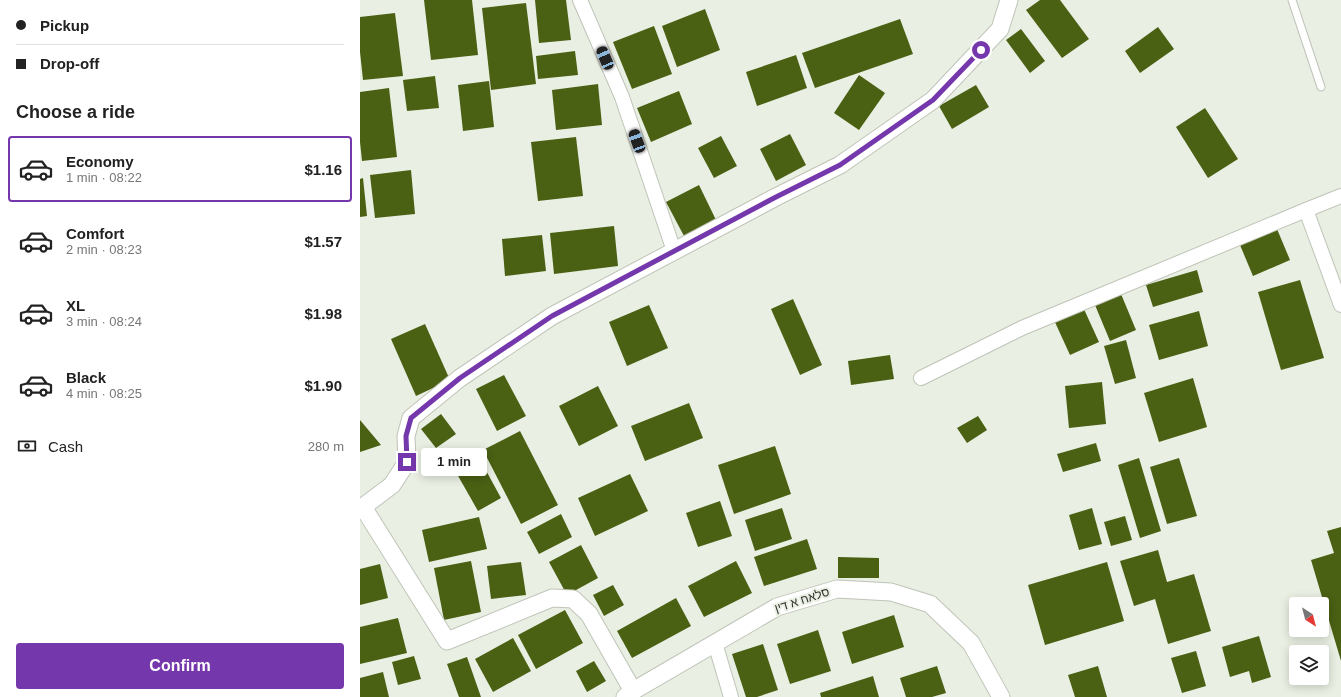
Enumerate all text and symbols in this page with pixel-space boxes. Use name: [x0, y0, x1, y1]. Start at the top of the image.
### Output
text: Pickup: [40, 17, 89, 34]
route start: [972, 41, 990, 59]
car: [595, 45, 615, 71]
text: Drop-off: [40, 55, 99, 72]
text: Choose a ride: [16, 102, 135, 122]
car: [627, 128, 647, 154]
icon: car: [18, 151, 54, 187]
text: Economy: [66, 153, 134, 170]
text: $1.16: [304, 161, 342, 178]
text: 1 min · 08:22: [66, 170, 142, 185]
icon: car: [18, 223, 54, 259]
text: Comfort: [66, 225, 124, 242]
text: $1.57: [304, 233, 342, 250]
text: 2 min · 08:23: [66, 242, 142, 257]
icon: car: [18, 295, 54, 331]
text: XL: [66, 297, 85, 314]
text: $1.98: [304, 305, 342, 322]
text: 3 min · 08:24: [66, 314, 142, 329]
icon: car: [18, 367, 54, 403]
text: Black: [66, 369, 106, 386]
text: $1.90: [304, 377, 342, 394]
text: 4 min · 08:25: [66, 386, 142, 401]
icon: cash: [16, 435, 38, 457]
text: Cash: [48, 438, 83, 455]
text: 280 m: [308, 439, 344, 454]
callout: 1 min: [421, 448, 487, 476]
route end: [398, 453, 416, 471]
text: 1 min: [437, 454, 471, 469]
street label: סלאח א דין: [773, 585, 831, 615]
north arrow: [1289, 597, 1329, 637]
map controls: [1289, 597, 1329, 685]
button: Confirm: [16, 643, 344, 689]
button: layers: [1289, 645, 1329, 685]

